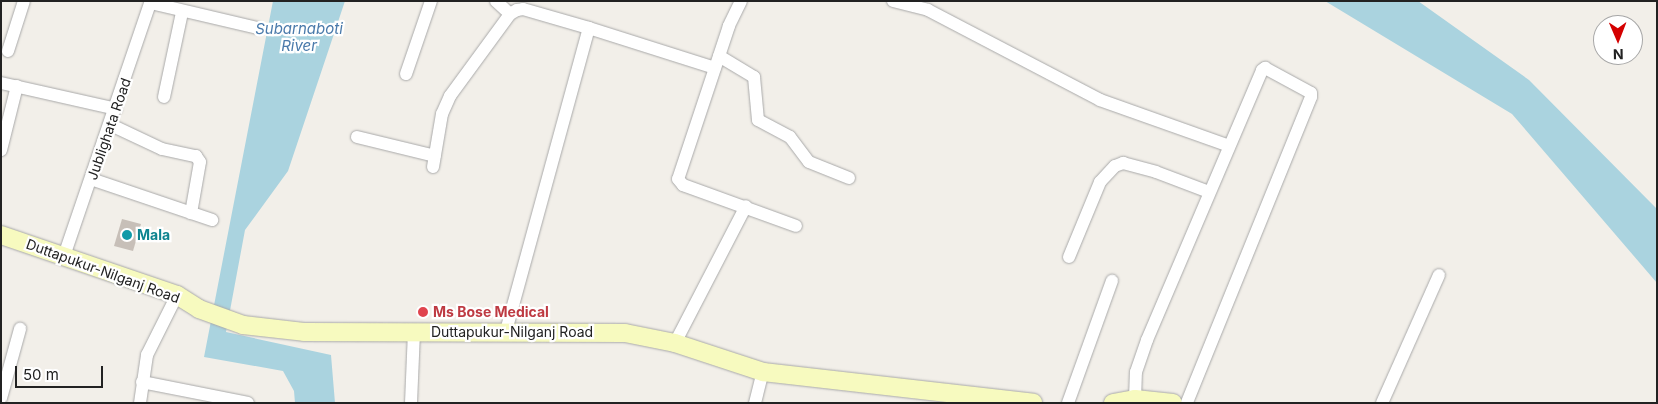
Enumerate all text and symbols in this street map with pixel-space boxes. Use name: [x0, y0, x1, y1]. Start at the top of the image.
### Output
north arrow: [1593, 15, 1643, 65]
water label: Subarnaboti River: [255, 19, 343, 54]
text: N: [1613, 46, 1624, 63]
street label: Jublighata Road: [84, 76, 134, 182]
place label: Mala: [137, 227, 170, 243]
marker: Mala: [121, 229, 133, 241]
street label: Duttapukur-Nilganj Road: [24, 235, 182, 307]
place label: Ms Bose Medical: [433, 304, 549, 320]
marker: Ms Bose Medical: [417, 306, 429, 318]
street label: Duttapukur-Nilganj Road: [431, 324, 593, 340]
scale bar: [18, 356, 105, 388]
text: 50 m: [23, 365, 59, 384]

